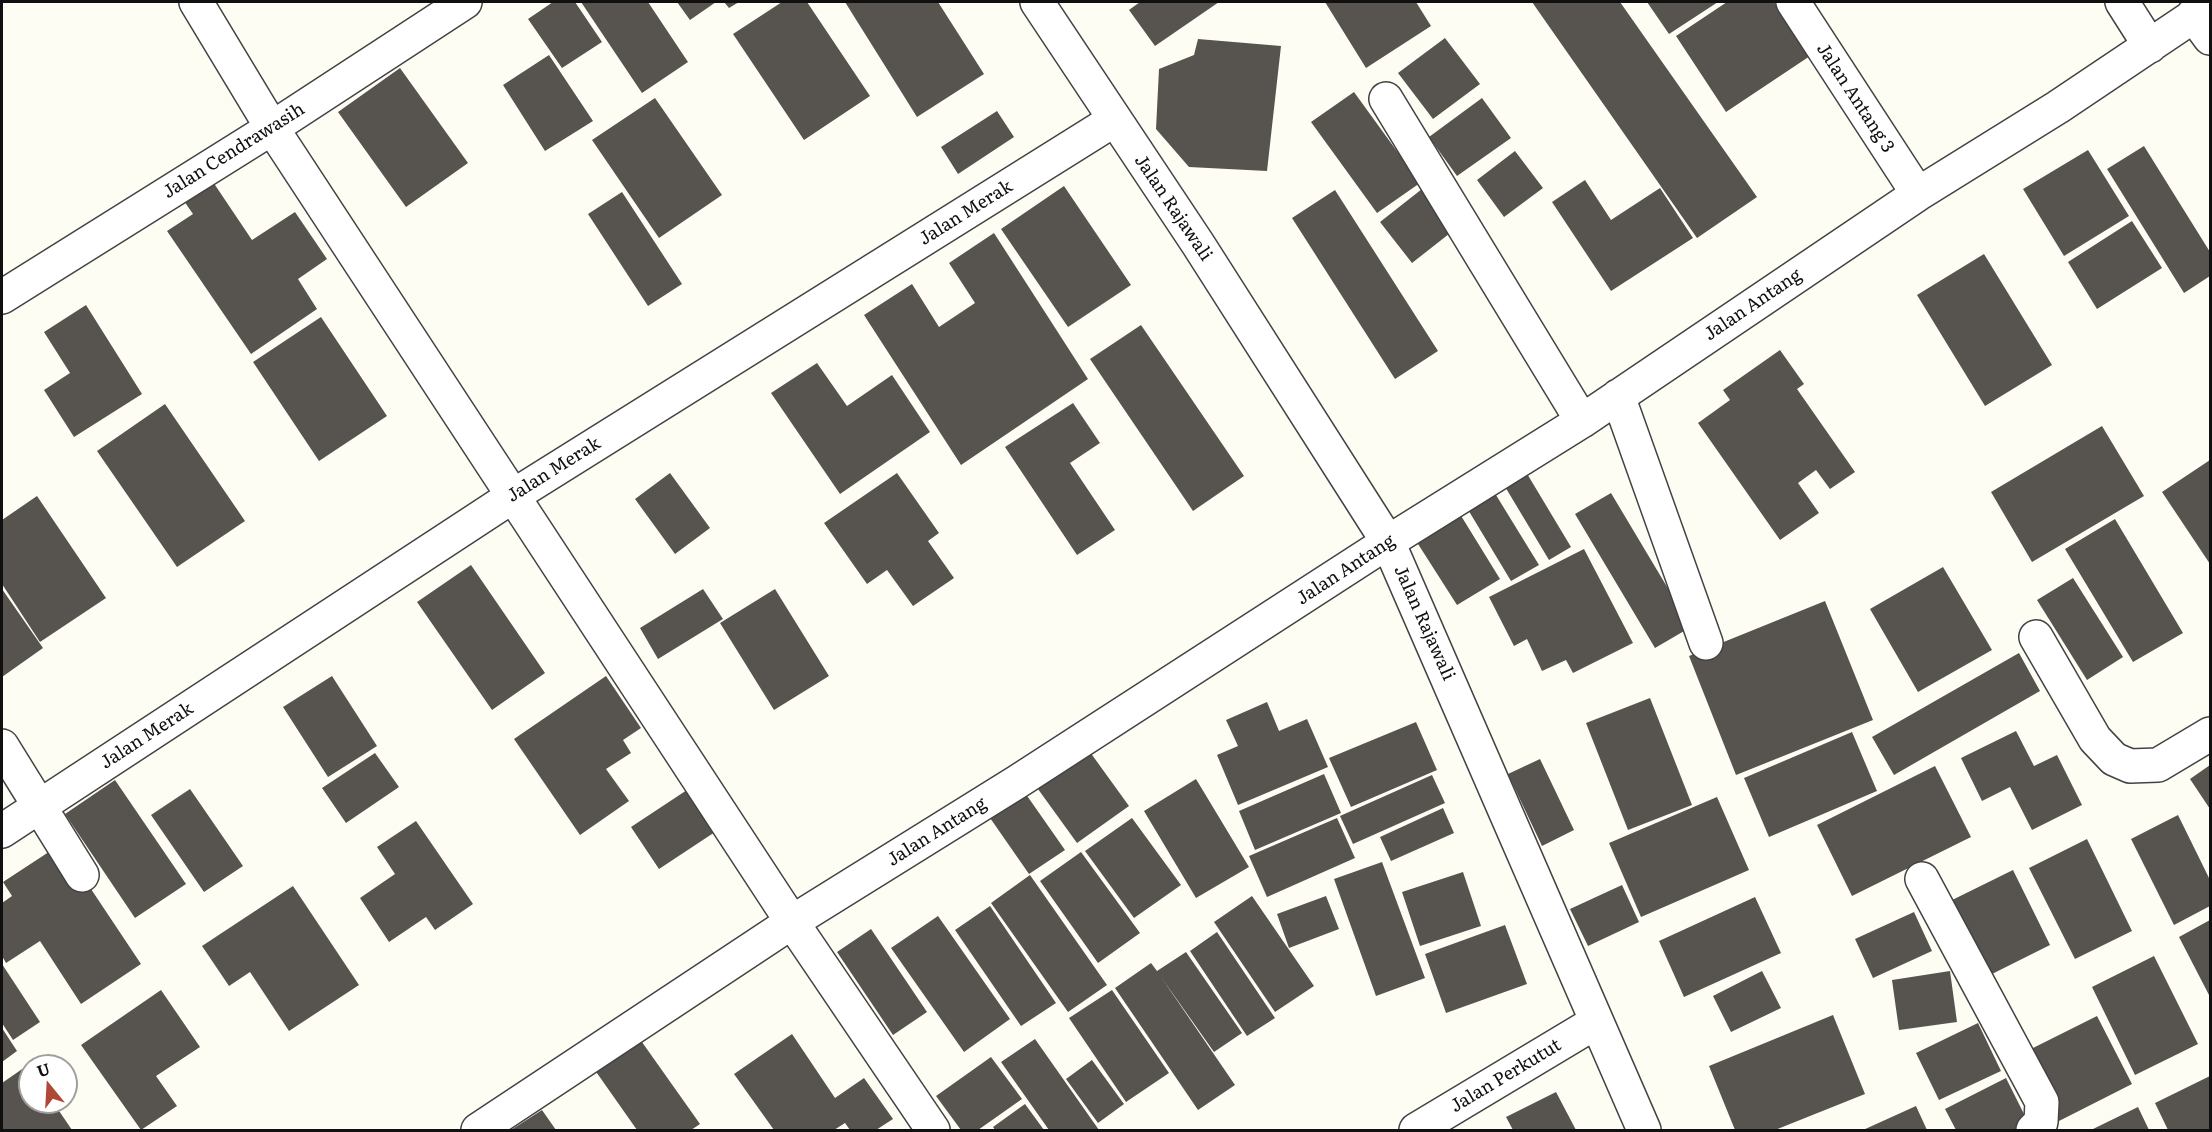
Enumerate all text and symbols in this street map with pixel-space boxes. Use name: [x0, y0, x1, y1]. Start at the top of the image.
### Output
street label: Jalan Antang 3: [1812, 39, 1898, 157]
street label: Jalan Cendrawasih: [159, 99, 309, 203]
street label: Jalan Rajawali: [1129, 151, 1217, 265]
street label: Jalan Merak: [915, 176, 1017, 250]
street label: Jalan Antang: [1700, 264, 1806, 346]
street label: Jalan Merak: [503, 433, 605, 507]
street label: Jalan Antang: [1293, 530, 1399, 610]
street label: Jalan Rajawali: [1389, 562, 1459, 684]
street label: Jalan Merak: [97, 698, 197, 774]
street label: Jalan Antang: [883, 793, 991, 871]
street label: Jalan Perkutut: [1447, 1035, 1565, 1117]
north arrow: [18, 1054, 78, 1114]
text: U: [33, 1055, 53, 1082]

